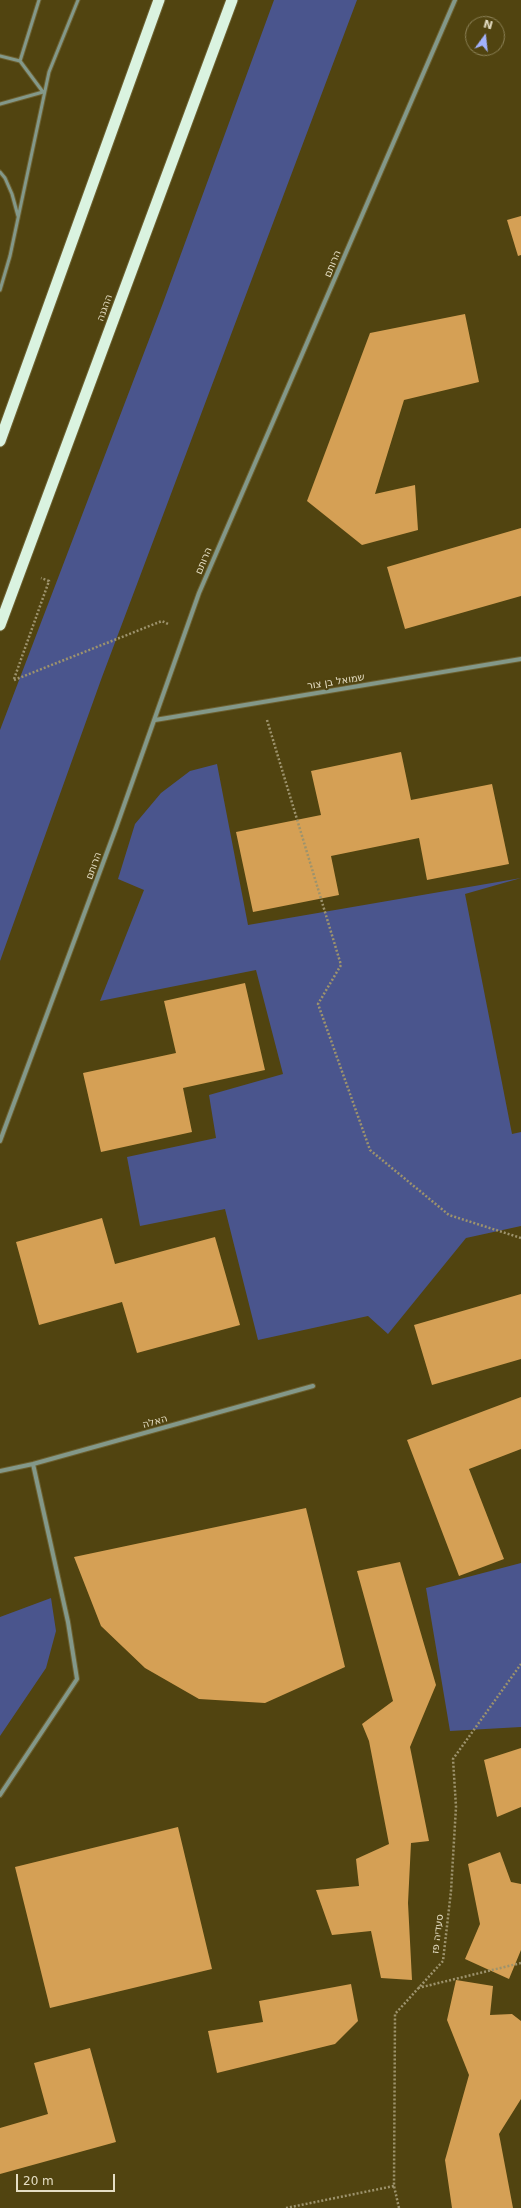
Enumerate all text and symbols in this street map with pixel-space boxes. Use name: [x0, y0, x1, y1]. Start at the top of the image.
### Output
north arrow: [465, 16, 505, 56]
text: N: [482, 17, 494, 32]
street label: הרותם: [322, 249, 344, 279]
street label: ההגנה: [95, 293, 115, 323]
street label: הרותם: [193, 546, 215, 576]
street label: שמואל בן צור: [306, 672, 366, 692]
street label: הרותם: [84, 851, 104, 881]
street label: האלה: [141, 1413, 169, 1431]
street label: סעדיה פז: [430, 1913, 446, 1955]
scale bar: [18, 2166, 117, 2192]
text: 20 m: [23, 2174, 54, 2188]

